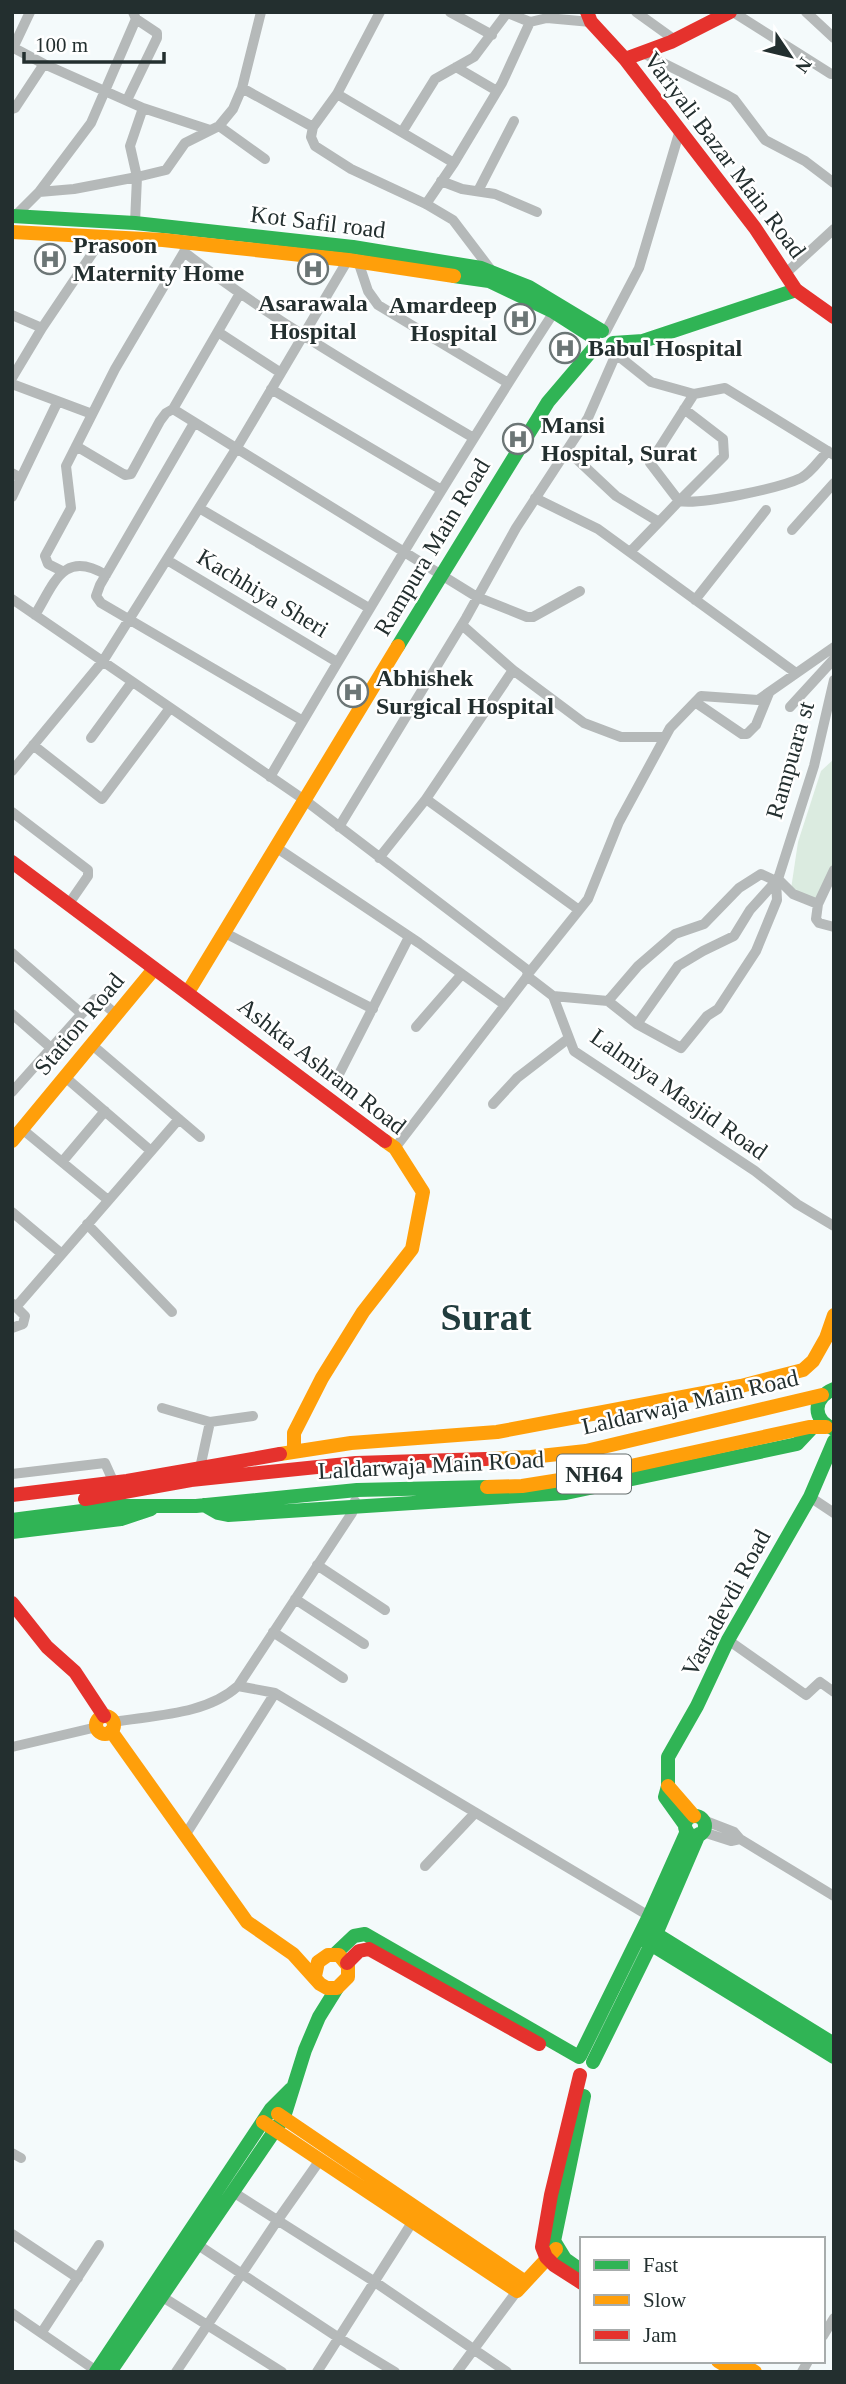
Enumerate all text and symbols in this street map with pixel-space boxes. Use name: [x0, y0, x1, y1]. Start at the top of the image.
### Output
scale bar: [24, 21, 164, 65]
north arrow: [755, 21, 825, 91]
text: 100 m: [35, 33, 88, 57]
street label: Variyali Bazar Main Road: [639, 47, 811, 263]
text: N: [791, 54, 816, 77]
street label: Kot Safil road: [249, 201, 387, 243]
place label: Prasoon Maternity Home: [73, 232, 245, 286]
hospital icon: Prasoon Maternity Home: [33, 242, 67, 276]
hospital icon: Asarawala Hospital: [296, 252, 330, 286]
place label: Asarawala Hospital: [258, 290, 368, 344]
place label: Amardeep Hospital: [389, 292, 497, 346]
hospital icon: Amardeep Hospital: [503, 302, 537, 336]
hospital icon: Babul Hospital: [548, 331, 582, 365]
place label: Babul Hospital: [588, 335, 742, 361]
place label: Mansi Hospital, Surat: [541, 412, 697, 466]
hospital icon: Mansi Hospital, Surat: [501, 422, 535, 456]
street label: Rampura Main Road: [369, 454, 495, 640]
street label: Kachhiya Sheri: [193, 544, 334, 643]
place label: Abhishek Surgical Hospital: [376, 665, 554, 719]
hospital icon: Abhishek Surgical Hospital: [336, 675, 370, 709]
street label: Rampuara st: [761, 698, 819, 822]
street label: Station Road: [29, 968, 129, 1080]
street label: Ashkta Ashram Road: [233, 993, 411, 1139]
street label: Lalmiya Masjid Road: [586, 1023, 772, 1165]
district label: Surat: [441, 1296, 532, 1338]
street label: Laldarwaja Main Road: [579, 1364, 801, 1440]
street label: Laldarwaja Main ROad: [317, 1446, 545, 1484]
road number: NH64: [557, 1455, 631, 1494]
street label: Vastadevdi Road: [677, 1525, 775, 1681]
legend: [580, 2237, 825, 2363]
text: Fast: [643, 2253, 678, 2277]
text: Slow: [643, 2288, 687, 2312]
text: Jam: [643, 2323, 677, 2347]

